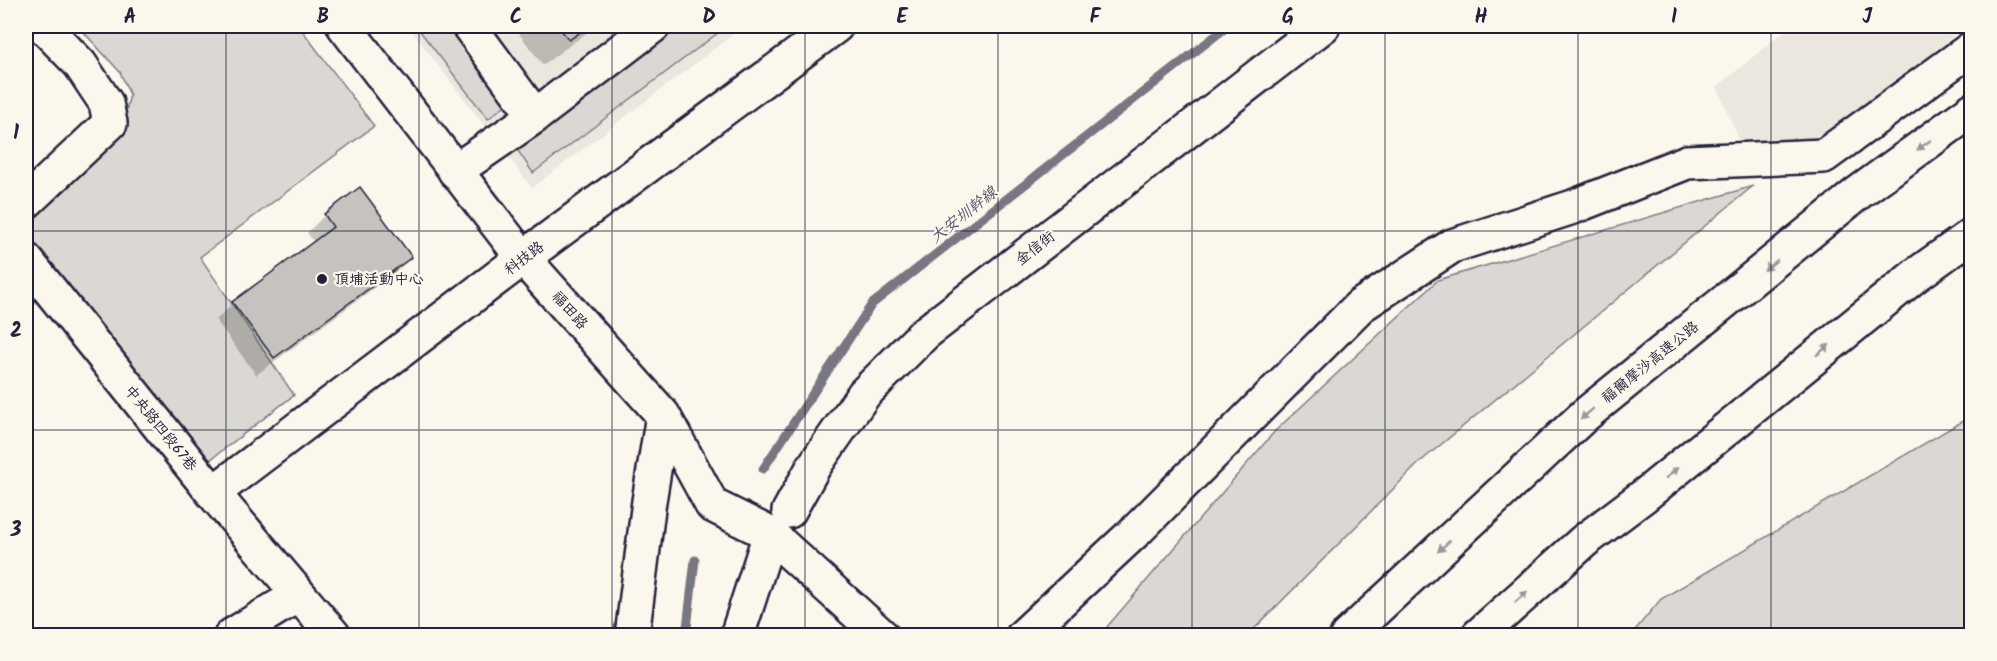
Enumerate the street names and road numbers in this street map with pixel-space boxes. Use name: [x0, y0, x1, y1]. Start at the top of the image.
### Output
street label: 金信街: [1010, 225, 1061, 272]
street label: 科技路: [499, 236, 550, 282]
street label: 福田路: [545, 286, 593, 335]
street label: 福爾摩沙高速公路: [1596, 316, 1705, 410]
street label: 中央路四段67巷: [118, 380, 203, 477]

